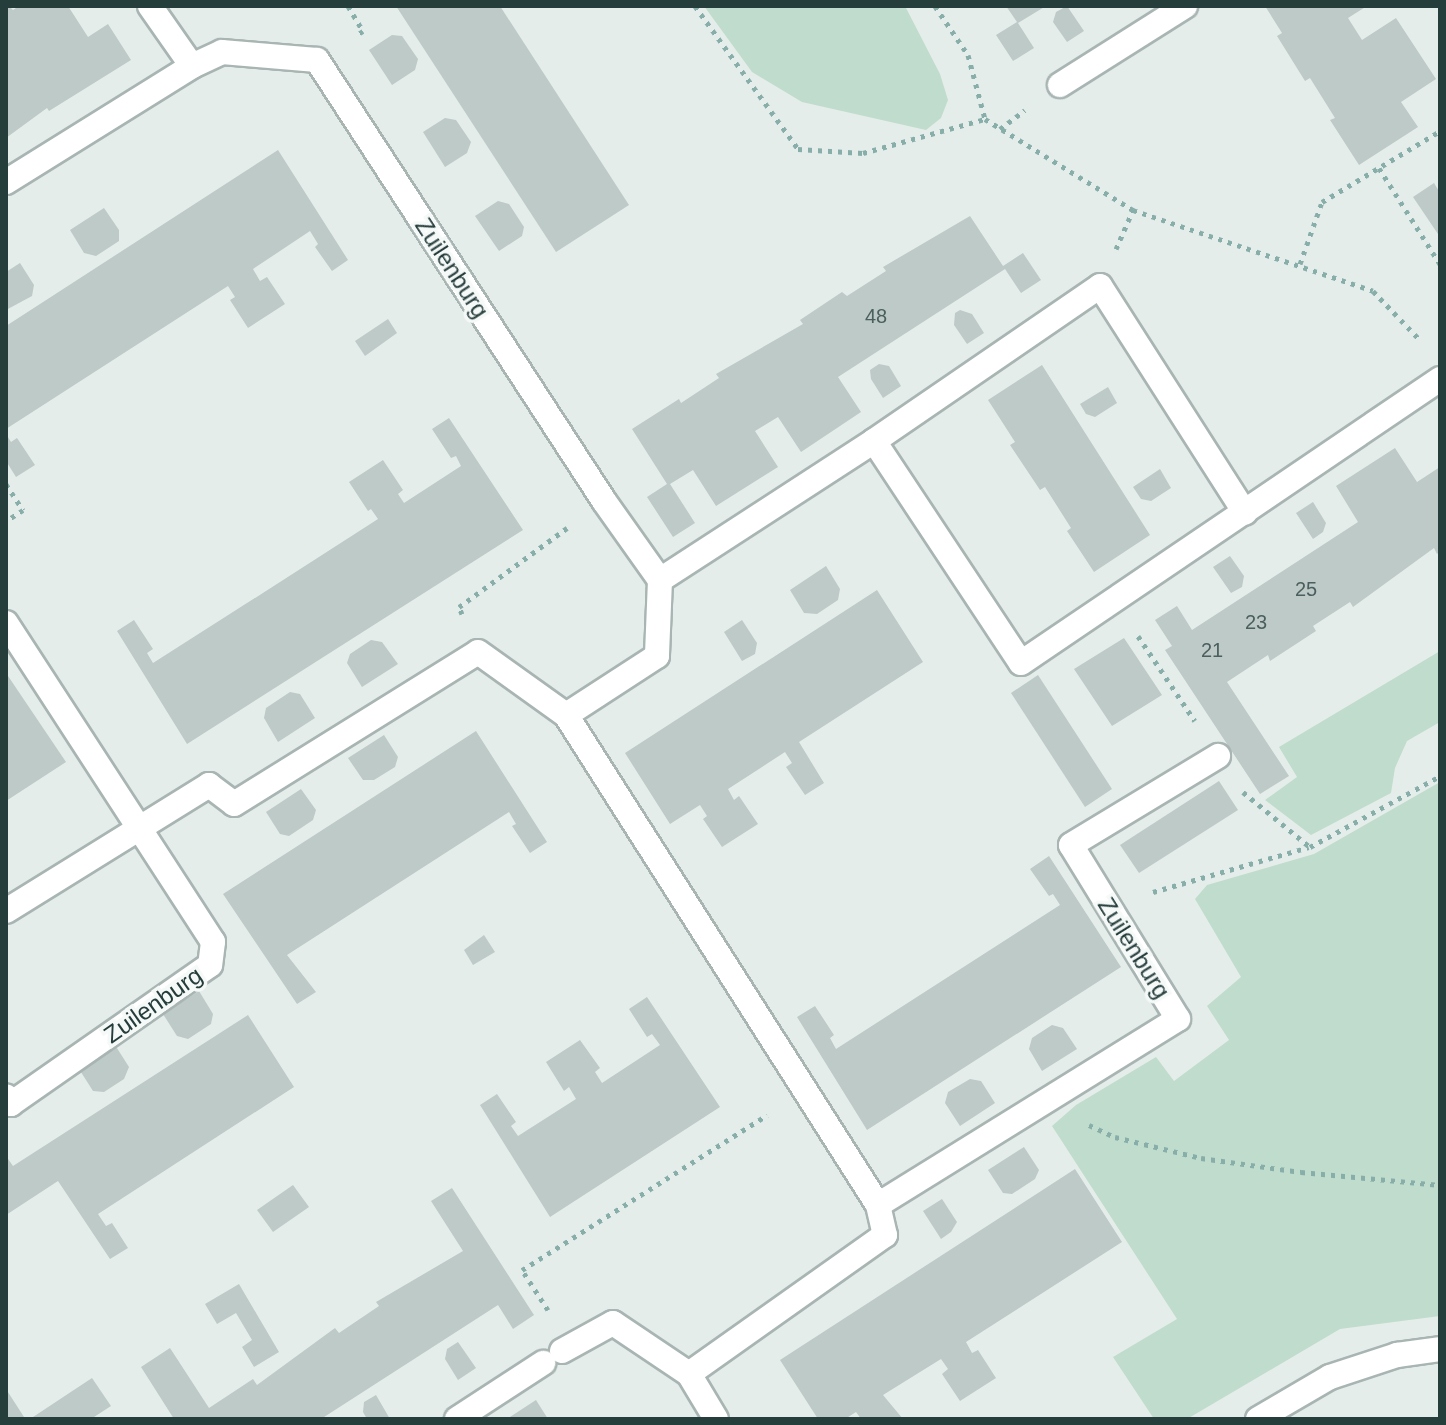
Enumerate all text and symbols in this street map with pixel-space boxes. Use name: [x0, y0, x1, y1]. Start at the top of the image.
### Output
street label: Zuilenburg: [409, 213, 495, 323]
house number: 48: [865, 304, 887, 328]
house number: 25: [1295, 577, 1317, 601]
house number: 23: [1245, 610, 1267, 634]
house number: 21: [1201, 638, 1223, 662]
street label: Zuilenburg: [1092, 892, 1176, 1004]
street label: Zuilenburg: [98, 961, 208, 1049]

